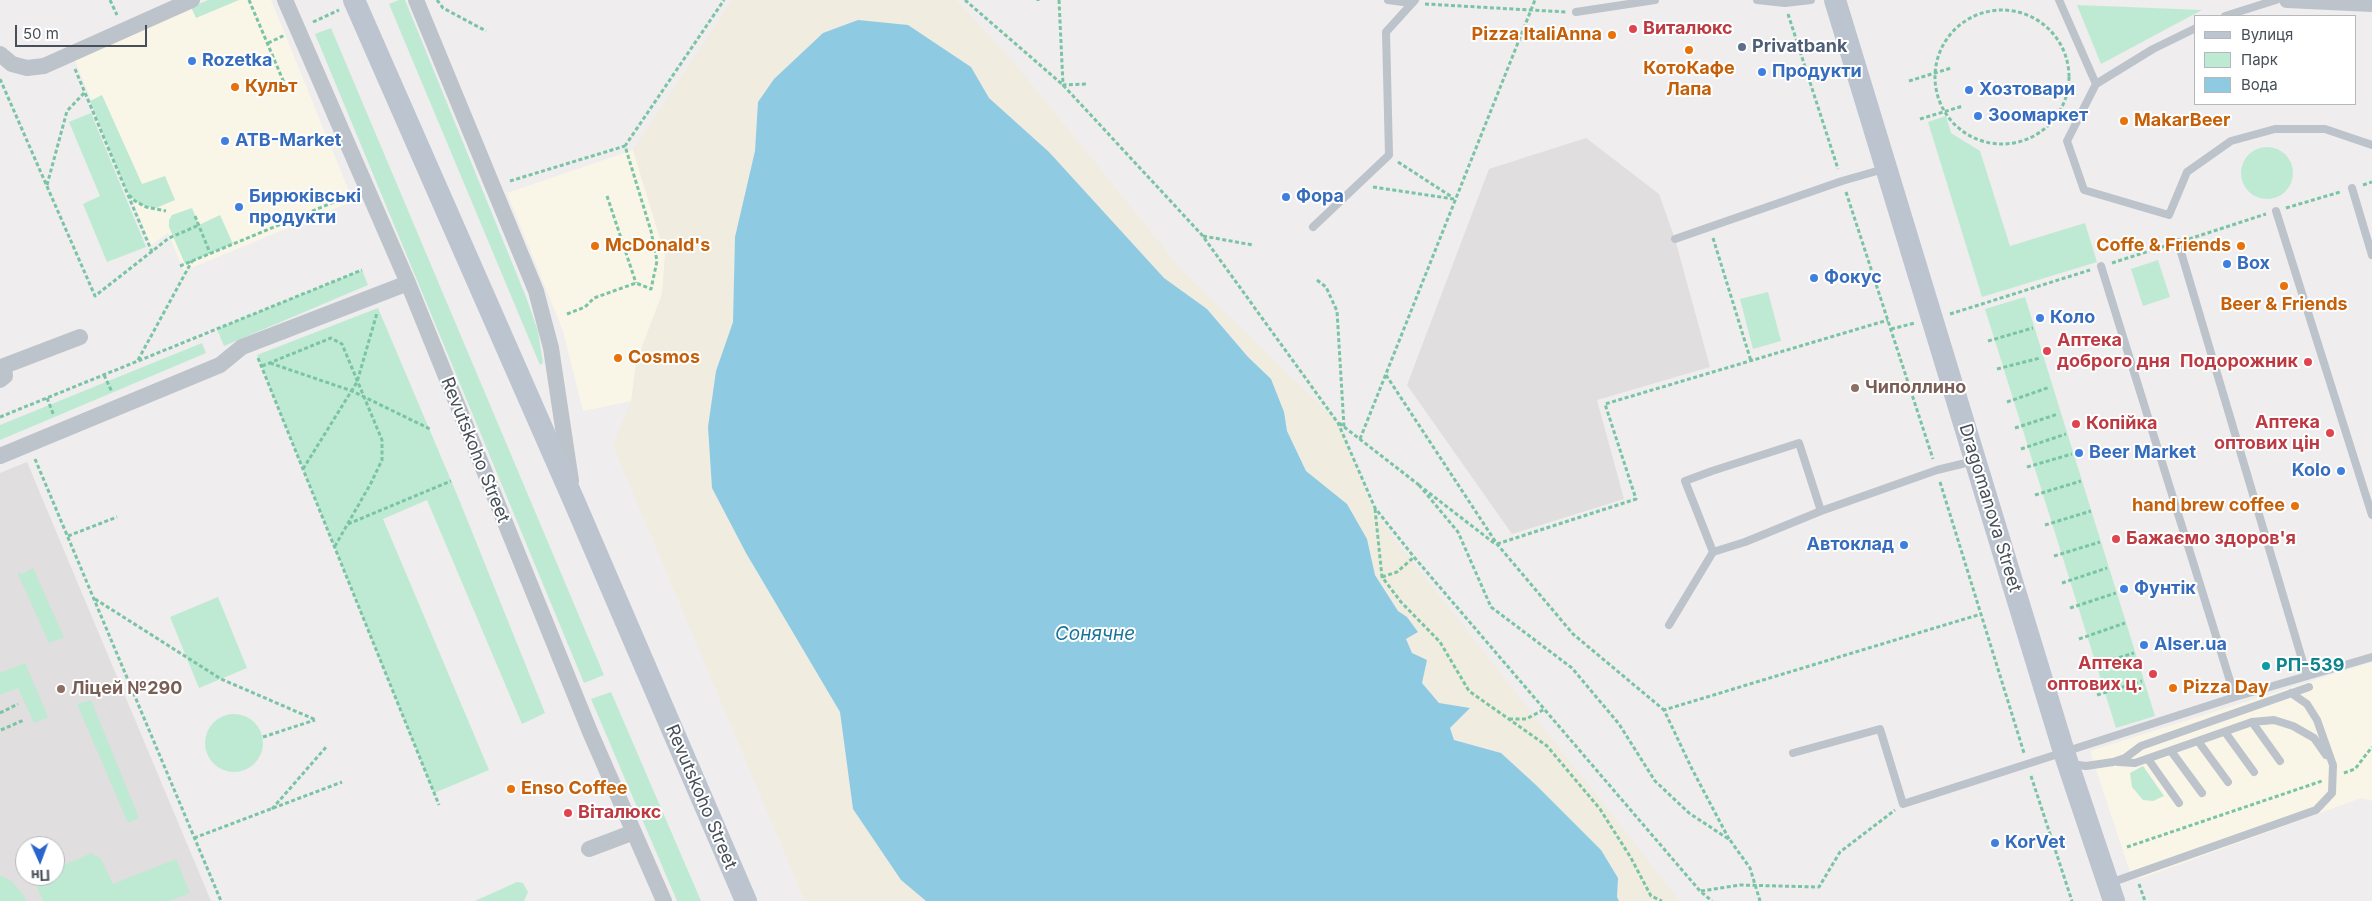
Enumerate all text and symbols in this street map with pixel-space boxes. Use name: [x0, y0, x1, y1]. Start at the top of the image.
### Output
scale bar: [18, 15, 150, 47]
legend: [2194, 15, 2357, 105]
place label: Виталюкс: [1643, 18, 1733, 40]
marker: Виталюкс: [1627, 23, 1639, 35]
text: 50 m: [23, 24, 59, 43]
place label: Pizza ItaliAnna: [1472, 24, 1602, 46]
text: Вулиця: [2241, 25, 2293, 44]
marker: Pizza ItaliAnna: [1606, 29, 1618, 41]
place label: Privatbank: [1752, 36, 1847, 58]
marker: Privatbank: [1736, 41, 1748, 53]
marker: КотоКафе Лапа: [1683, 44, 1695, 56]
place label: Rozetka: [202, 50, 272, 72]
text: Парк: [2241, 50, 2278, 69]
marker: Rozetka: [186, 55, 198, 67]
place label: КотоКафе Лапа: [1643, 58, 1735, 100]
place label: Продукти: [1772, 61, 1862, 83]
marker: Продукти: [1756, 66, 1768, 78]
text: Вода: [2241, 75, 2278, 94]
place label: Культ: [245, 76, 298, 98]
place label: Хозтовари: [1979, 79, 2075, 101]
marker: Культ: [229, 81, 241, 93]
marker: Хозтовари: [1963, 84, 1975, 96]
place label: Зоомаркет: [1988, 105, 2088, 127]
marker: Зоомаркет: [1972, 110, 1984, 122]
place label: MakarBeer: [2134, 110, 2230, 132]
marker: MakarBeer: [2118, 115, 2130, 127]
place label: ATB-Market: [235, 130, 341, 152]
marker: ATB-Market: [219, 135, 231, 147]
place label: Бирюківські продукти: [249, 186, 361, 228]
place label: Фора: [1296, 186, 1344, 208]
marker: Фора: [1280, 191, 1292, 203]
marker: Бирюківські продукти: [233, 201, 245, 213]
place label: McDonald's: [605, 235, 710, 257]
place label: Coffe & Friends: [2096, 235, 2231, 257]
marker: McDonald's: [589, 240, 601, 252]
marker: Coffe & Friends: [2235, 240, 2247, 252]
place label: Box: [2237, 253, 2270, 275]
marker: Box: [2221, 258, 2233, 270]
place label: Фокус: [1824, 267, 1882, 289]
marker: Фокус: [1808, 272, 1820, 284]
marker: Beer & Friends: [2278, 280, 2290, 292]
place label: Beer & Friends: [2220, 294, 2348, 316]
place label: Коло: [2050, 307, 2095, 329]
marker: Коло: [2034, 312, 2046, 324]
place label: Аптека доброго дня: [2057, 330, 2170, 372]
marker: Аптека доброго дня: [2041, 345, 2053, 357]
place label: Cosmos: [628, 347, 700, 369]
place label: Подорожник: [2180, 351, 2298, 373]
marker: Cosmos: [612, 352, 624, 364]
marker: Подорожник: [2302, 356, 2314, 368]
street label: Revutskoho Street: [436, 374, 514, 526]
place label: Чиполлино: [1865, 377, 1966, 399]
marker: Чиполлино: [1849, 382, 1861, 394]
place label: Аптека оптових цін: [2214, 412, 2320, 454]
place label: Копійка: [2086, 413, 2157, 435]
marker: Копійка: [2070, 418, 2082, 430]
street label: Dragomanova Street: [1954, 421, 2026, 595]
marker: Аптека оптових цін: [2324, 427, 2336, 439]
place label: Beer Market: [2089, 442, 2196, 464]
marker: Beer Market: [2073, 447, 2085, 459]
place label: Kolo: [2292, 460, 2331, 482]
marker: Kolo: [2335, 465, 2347, 477]
place label: hand brew coffee: [2132, 495, 2285, 517]
marker: hand brew coffee: [2289, 500, 2301, 512]
place label: Бажаємо здоров'я: [2126, 528, 2296, 550]
marker: Бажаємо здоров'я: [2110, 533, 2122, 545]
place label: Автоклад: [1807, 534, 1894, 556]
marker: Автоклад: [1898, 539, 1910, 551]
place label: Фунтік: [2134, 578, 2196, 600]
marker: Фунтік: [2118, 583, 2130, 595]
water label: Сонячне: [1055, 623, 1135, 645]
place label: Alser.ua: [2154, 634, 2227, 656]
marker: Alser.ua: [2138, 639, 2150, 651]
place label: Аптека оптових ц.: [2047, 653, 2143, 696]
place label: РП-539: [2276, 655, 2344, 677]
marker: РП-539: [2260, 660, 2272, 672]
marker: Аптека оптових ц.: [2147, 668, 2159, 680]
place label: Pizza Day: [2183, 677, 2269, 699]
place label: Ліцей №290: [71, 678, 182, 700]
marker: Pizza Day: [2167, 682, 2179, 694]
marker: Ліцей №290: [55, 683, 67, 695]
street label: Revutskoho Street: [661, 721, 741, 873]
place label: Enso Coffee: [521, 778, 628, 800]
marker: Enso Coffee: [505, 783, 517, 795]
place label: Віталюкс: [578, 802, 661, 824]
marker: Віталюкс: [562, 807, 574, 819]
place label: KorVet: [2005, 832, 2065, 854]
north arrow: [15, 836, 65, 886]
marker: KorVet: [1989, 837, 2001, 849]
text: Пн: [31, 867, 50, 884]

